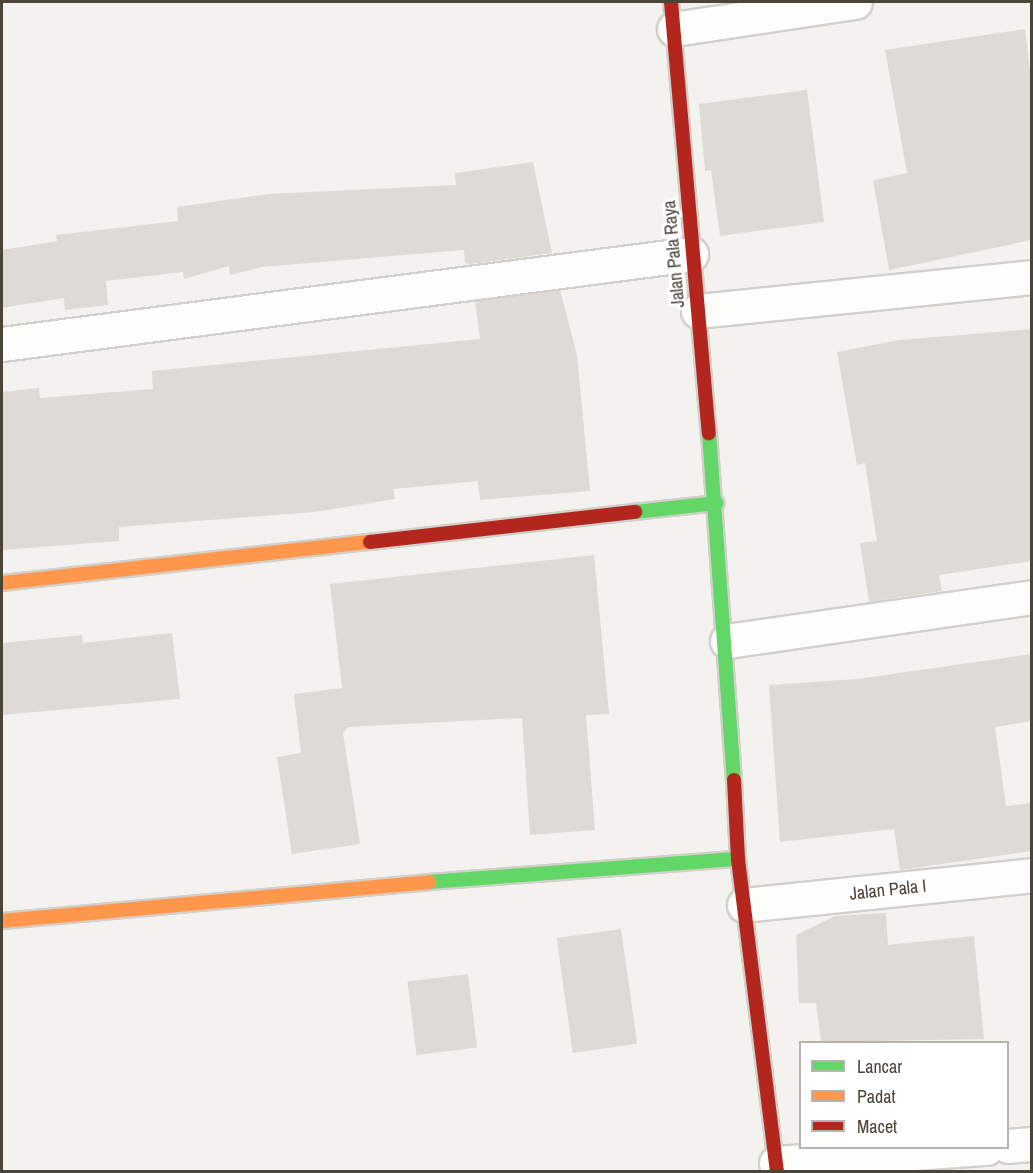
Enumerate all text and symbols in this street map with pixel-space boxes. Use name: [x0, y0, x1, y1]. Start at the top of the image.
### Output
street label: Jalan Pala Raya: [659, 200, 689, 308]
street label: Jalan Pala I: [849, 875, 927, 905]
legend: [799, 1041, 1009, 1149]
text: Lancar: [857, 1054, 902, 1079]
text: Padat: [857, 1084, 896, 1109]
text: Macet: [857, 1114, 897, 1139]

